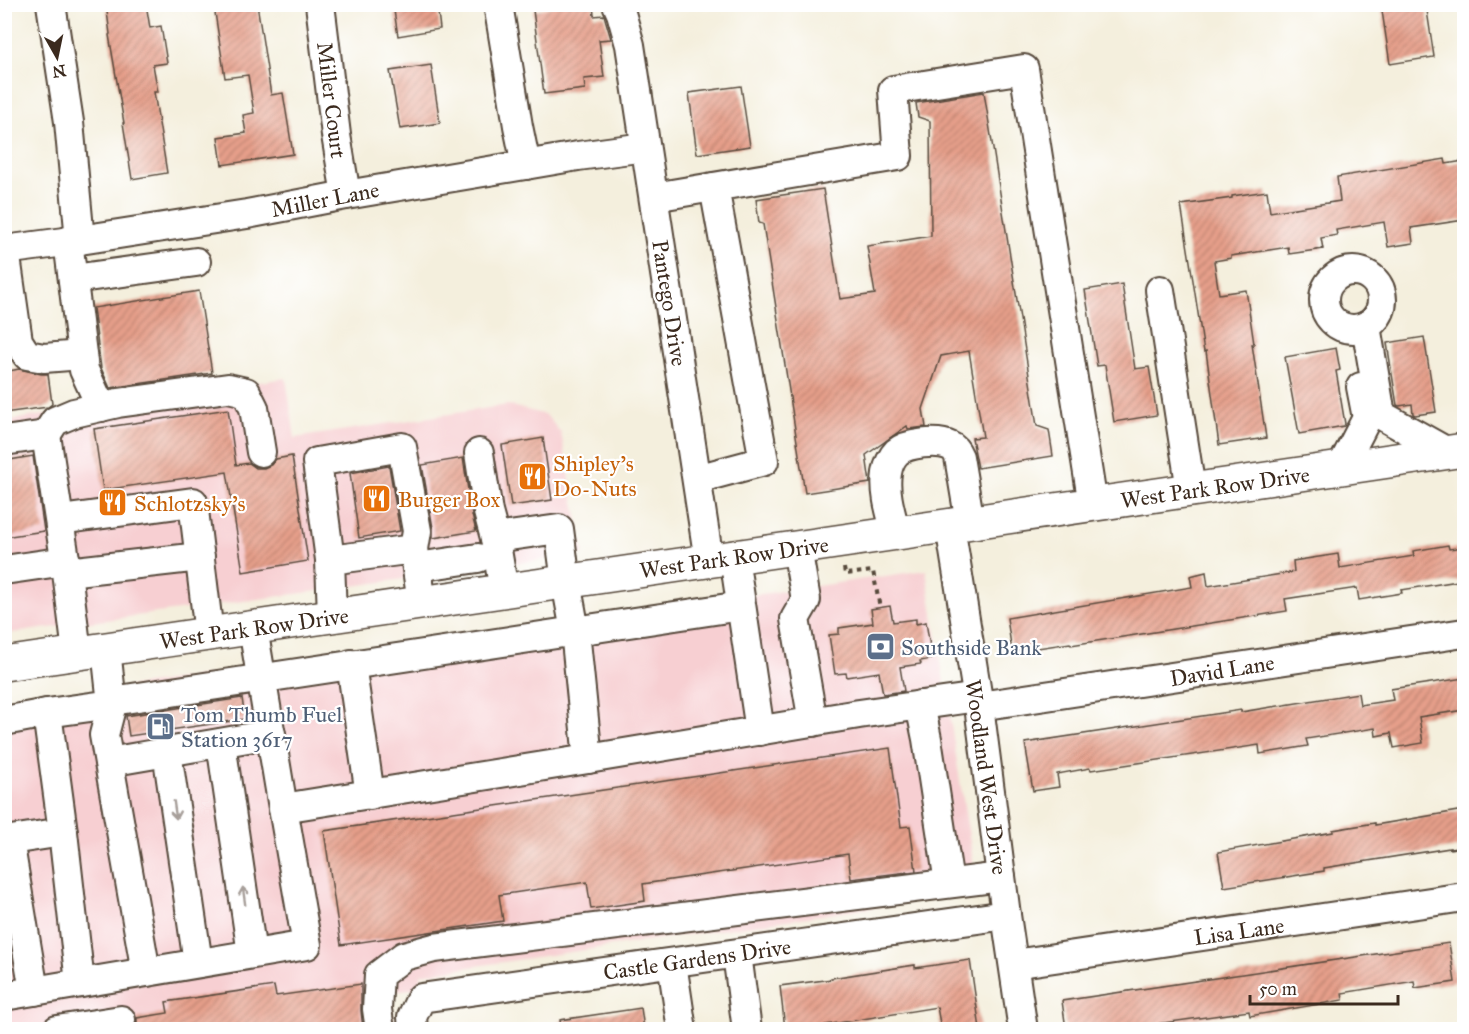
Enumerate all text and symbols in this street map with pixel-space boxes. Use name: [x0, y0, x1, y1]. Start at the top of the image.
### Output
north arrow: [27, 27, 87, 87]
street label: Miller Court: [311, 40, 352, 160]
text: N: [51, 61, 67, 82]
street label: Miller Lane: [269, 176, 381, 223]
street label: Pantego Drive: [646, 238, 693, 368]
place label: Shipley's Do-Nuts: [553, 450, 637, 502]
restaurant icon: Shipley's Do-Nuts: [516, 460, 548, 492]
street label: West Park Row Drive: [1119, 461, 1311, 514]
restaurant icon: Burger Box: [361, 483, 393, 515]
place label: Burger Box: [398, 486, 501, 513]
restaurant icon: Schlotzsky's: [97, 487, 129, 519]
place label: Schlotzsky's: [134, 490, 246, 517]
street label: West Park Row Drive: [638, 531, 830, 584]
street label: West Park Row Drive: [158, 602, 350, 655]
bank icon: Southside Bank: [864, 631, 896, 663]
place label: Southside Bank: [901, 634, 1042, 661]
street label: David Lane: [1168, 649, 1276, 692]
street label: Woodland West Drive: [959, 678, 1014, 877]
place label: Tom Thumb Fuel Station 3617: [181, 701, 342, 753]
fuel station icon: Tom Thumb Fuel Station 3617: [144, 711, 176, 743]
one-way arrow: [170, 800, 181, 820]
one-way arrow: [238, 887, 249, 907]
street label: Lisa Lane: [1192, 912, 1286, 951]
street label: Castle Gardens Drive: [602, 933, 793, 986]
scale bar: [1250, 968, 1398, 1006]
text: 50 m: [1259, 978, 1297, 1000]

